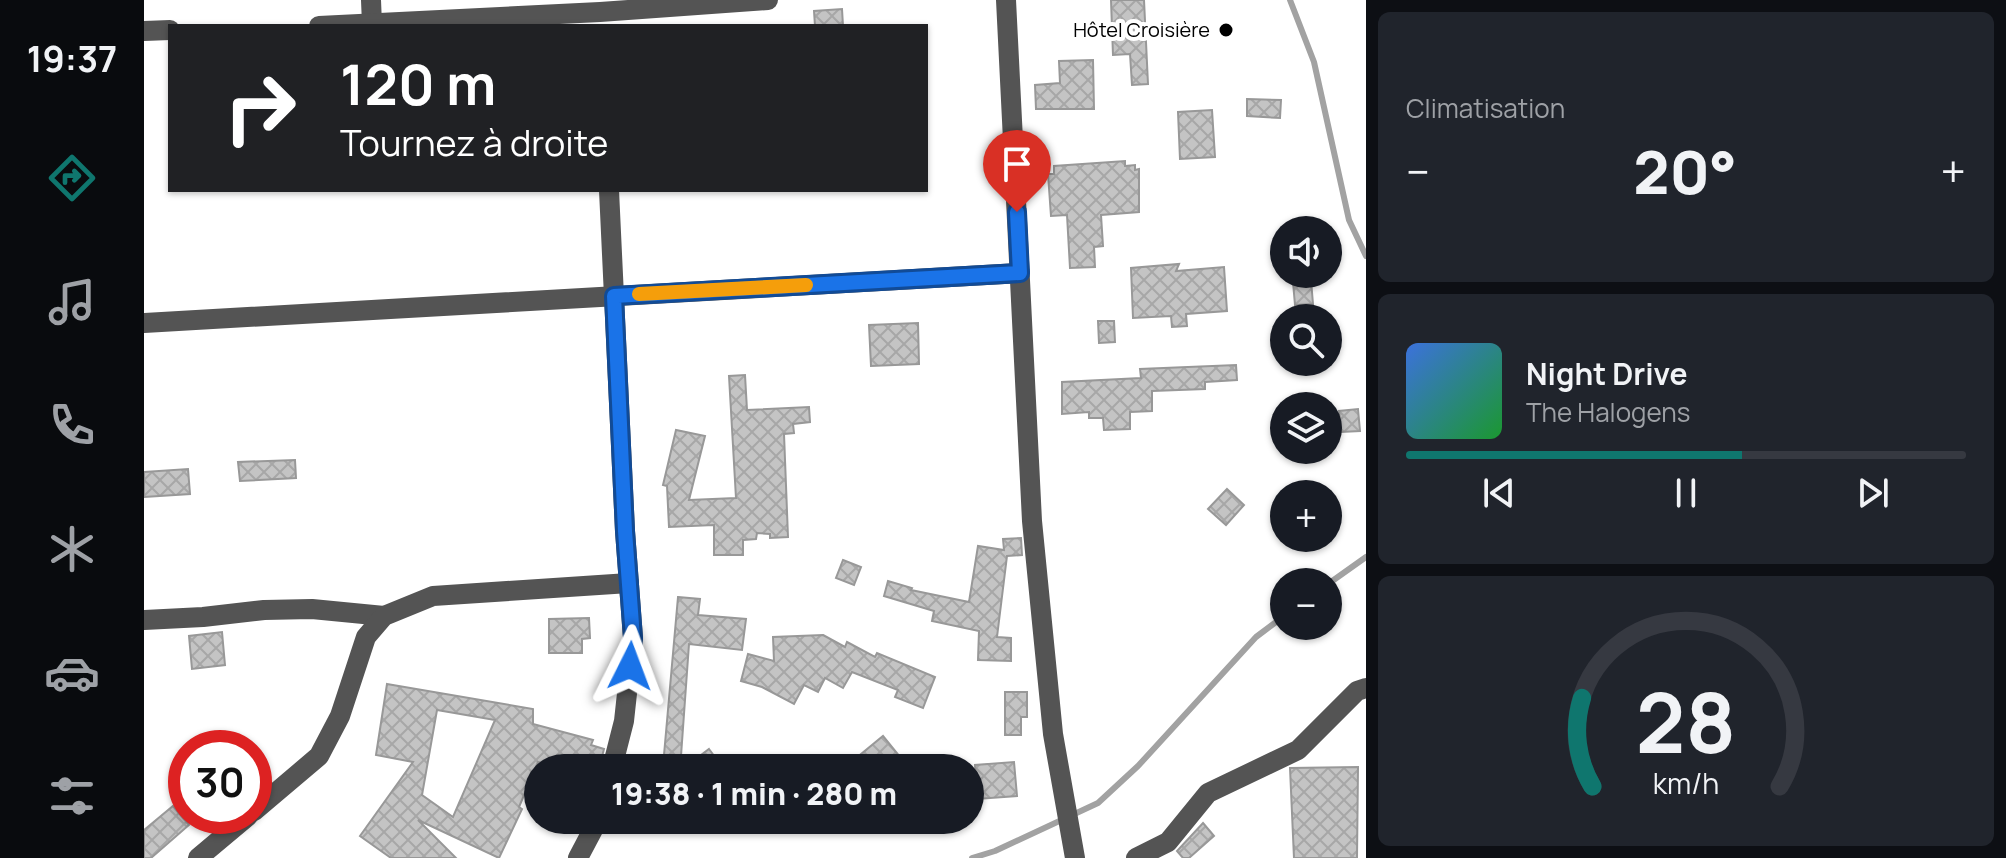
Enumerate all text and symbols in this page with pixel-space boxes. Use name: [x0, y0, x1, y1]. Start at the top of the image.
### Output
place label: Hôtel Croisière: [1073, 16, 1210, 43]
marker: Hôtel Croisière: [1217, 21, 1235, 39]
text: 19:37: [27, 34, 117, 83]
text: 120 m: [340, 45, 496, 122]
icon: right: [208, 56, 312, 160]
text: Climatisation: [1406, 90, 1565, 126]
text: Tournez à droite: [340, 118, 608, 167]
pin: [983, 130, 1051, 212]
text: 20°: [1633, 130, 1737, 212]
text: −: [1406, 141, 1430, 201]
text: +: [1941, 141, 1966, 201]
icon: arrive: [995, 142, 1039, 186]
icon: directions: [44, 150, 100, 206]
map controls: [1270, 216, 1342, 640]
button: sound: [1270, 216, 1342, 288]
icon: music: [44, 274, 100, 330]
button: search: [1270, 304, 1342, 376]
text: Night Drive: [1526, 353, 1688, 394]
button: layers: [1270, 392, 1342, 464]
text: The Halogens: [1526, 394, 1690, 430]
icon: phone: [44, 397, 100, 453]
icon: previous: [1477, 471, 1521, 515]
icon: pause: [1664, 471, 1708, 515]
icon: next: [1851, 471, 1895, 515]
button: +: [1270, 480, 1342, 552]
icon: climate: [44, 521, 100, 577]
button: −: [1270, 568, 1342, 640]
position arrow: [588, 624, 672, 708]
icon: car: [44, 645, 100, 701]
text: 28: [1636, 664, 1736, 778]
speed limit sign: 30: [168, 730, 272, 834]
text: km/h: [1653, 764, 1719, 803]
icon: filters: [44, 768, 100, 824]
text: 19:38 · 1 min · 280 m: [611, 773, 897, 814]

